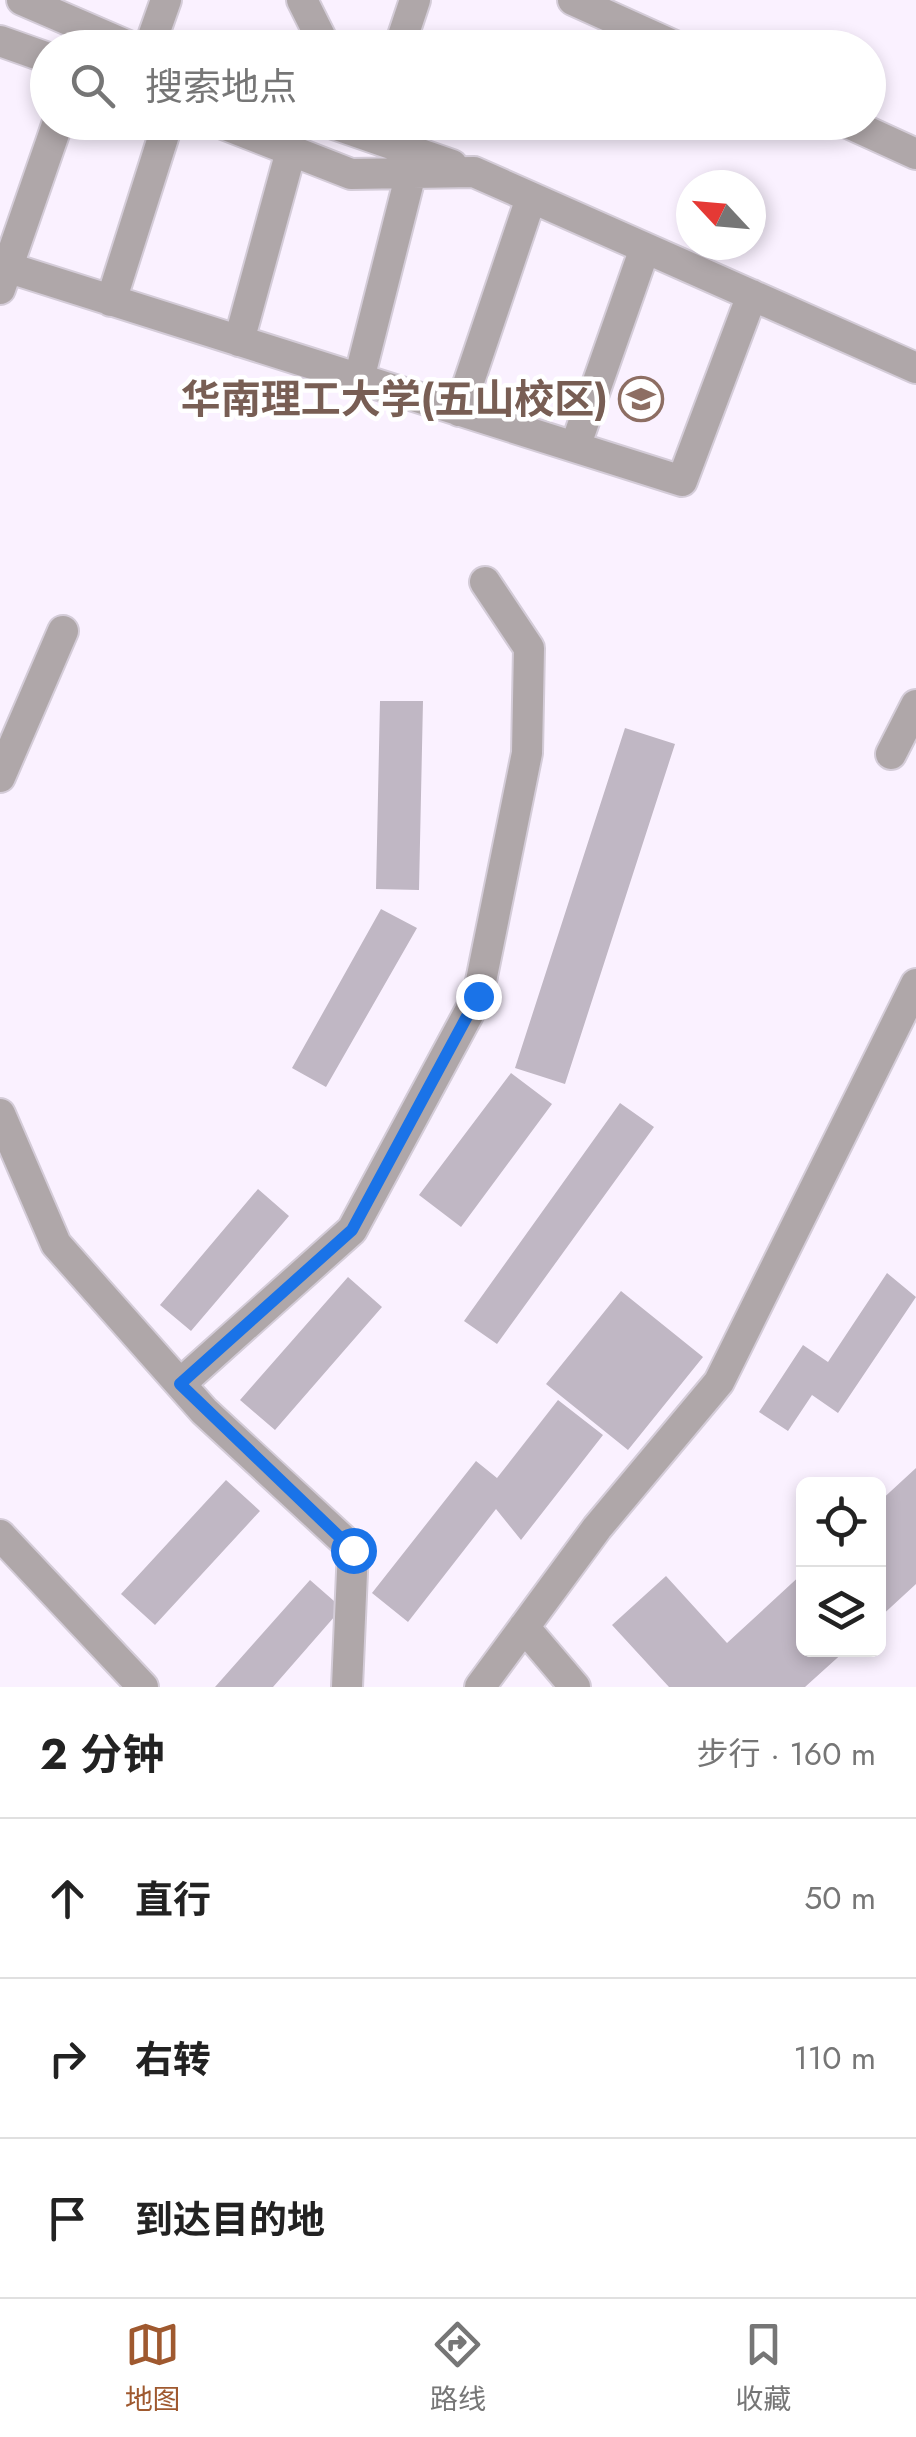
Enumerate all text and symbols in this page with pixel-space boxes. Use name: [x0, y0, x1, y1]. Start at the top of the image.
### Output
search box: [30, 30, 886, 140]
icon: search: [65, 58, 120, 113]
text: 搜索地点: [145, 59, 297, 114]
north arrow: [676, 170, 766, 260]
place label: 华南理工大学(五山校区): [181, 370, 608, 428]
school or university icon: 华南理工大学(五山校区): [618, 376, 664, 422]
route end: [456, 974, 502, 1020]
map controls: [796, 1477, 886, 1657]
button: locate: [796, 1477, 886, 1567]
route start: [331, 1528, 377, 1574]
button: layers: [796, 1567, 886, 1657]
text: 2 分钟: [40, 1724, 164, 1785]
text: 步行 · 160 m: [697, 1731, 876, 1777]
icon: ahead: [40, 1871, 95, 1926]
text: 直行: [135, 1872, 211, 1927]
text: 50 m: [804, 1875, 876, 1921]
icon: right: [40, 2031, 95, 2086]
text: 右转: [135, 2032, 211, 2087]
text: 110 m: [793, 2035, 876, 2081]
icon: arrive: [40, 2191, 95, 2246]
text: 到达目的地: [135, 2192, 325, 2247]
tab: 地图: [125, 2317, 181, 2420]
tab: 路线: [430, 2317, 486, 2420]
tab: 收藏: [735, 2317, 791, 2420]

